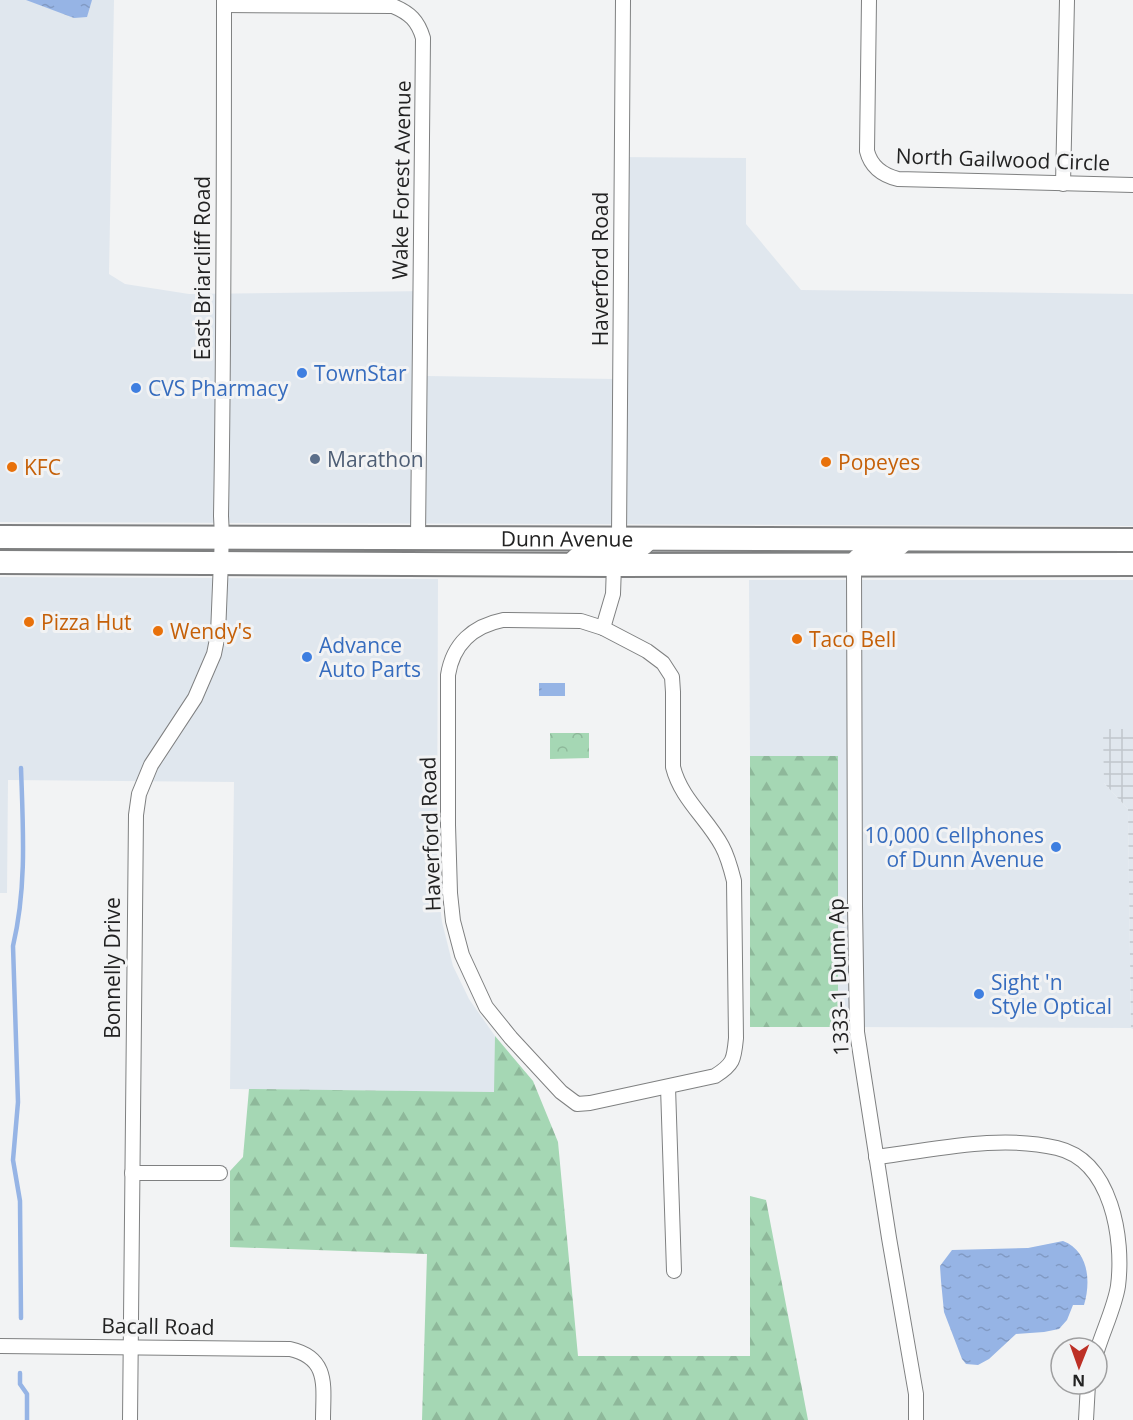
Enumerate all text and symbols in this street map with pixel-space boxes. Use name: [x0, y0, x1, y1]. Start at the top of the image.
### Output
street label: Wake Forest Avenue: [385, 80, 417, 280]
street label: North Gailwood Circle: [895, 141, 1111, 177]
street label: East Briarcliff Road: [188, 176, 216, 360]
street label: Haverford Road: [586, 192, 614, 346]
place label: TownStar: [314, 359, 407, 387]
marker: TownStar: [295, 366, 309, 380]
place label: CVS Pharmacy: [148, 374, 289, 402]
marker: CVS Pharmacy: [129, 381, 143, 395]
place label: Marathon: [327, 445, 424, 473]
place label: Popeyes: [838, 448, 920, 476]
marker: Marathon: [308, 452, 322, 466]
place label: KFC: [24, 453, 61, 481]
marker: Popeyes: [819, 455, 833, 469]
marker: KFC: [5, 460, 19, 474]
street label: Dunn Avenue: [501, 524, 633, 553]
place label: Pizza Hut: [41, 608, 132, 636]
marker: Pizza Hut: [22, 615, 36, 629]
place label: Wendy's: [170, 617, 252, 645]
marker: Wendy's: [151, 624, 165, 638]
place label: Taco Bell: [809, 625, 896, 653]
place label: Advance Auto Parts: [319, 631, 421, 683]
marker: Taco Bell: [790, 632, 804, 646]
marker: Advance Auto Parts: [300, 650, 314, 664]
street label: Haverford Road: [413, 756, 447, 912]
place label: 10,000 Cellphones of Dunn Avenue: [864, 821, 1044, 873]
marker: 10,000 Cellphones of Dunn Avenue: [1049, 840, 1063, 854]
street label: Bonnelly Drive: [98, 897, 126, 1039]
street label: 1333-1 Dunn Ap: [821, 898, 855, 1056]
place label: Sight 'n Style Optical: [991, 968, 1112, 1020]
marker: Sight 'n Style Optical: [972, 987, 986, 1001]
street label: Bacall Road: [101, 1311, 215, 1341]
north arrow: [1049, 1336, 1109, 1396]
text: N: [1072, 1370, 1085, 1392]

